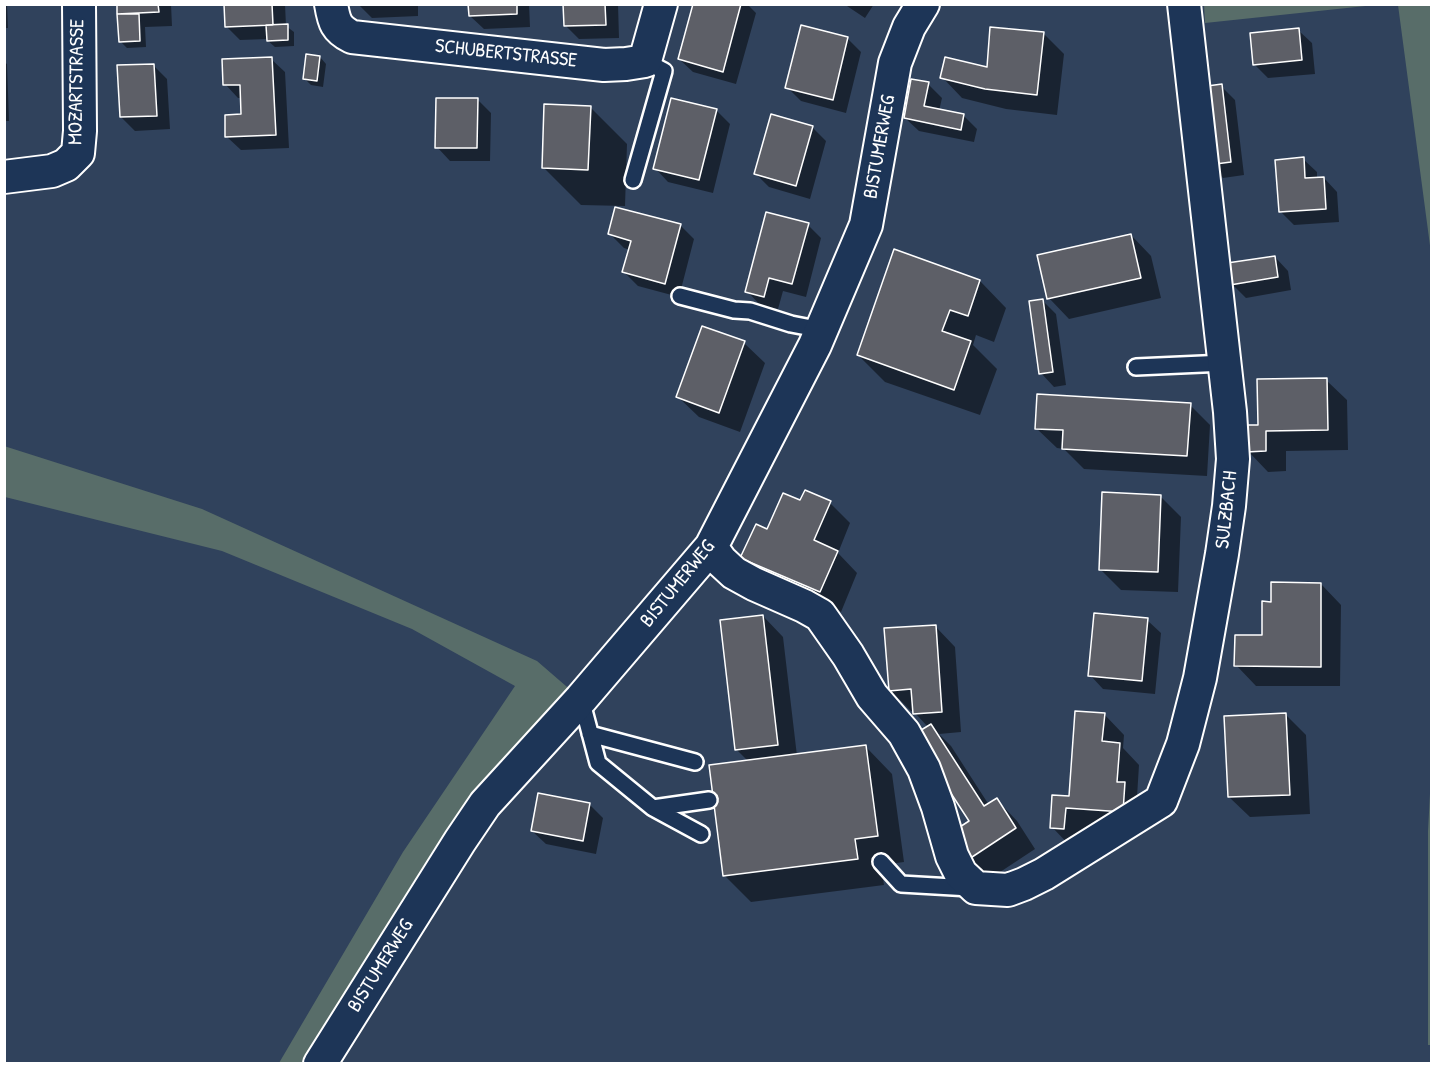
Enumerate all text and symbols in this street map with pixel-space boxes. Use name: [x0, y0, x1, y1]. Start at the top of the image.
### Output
street label: MOZARTSTRASSE: [64, 19, 90, 145]
street label: SCHUBERTSTRASSE: [434, 35, 578, 73]
street label: BISTUMERWEG: [859, 93, 901, 201]
street label: SULZBACH: [1211, 470, 1243, 550]
street label: BISTUMERWEG: [636, 536, 720, 632]
street label: BISTUMERWEG: [343, 915, 419, 1017]

